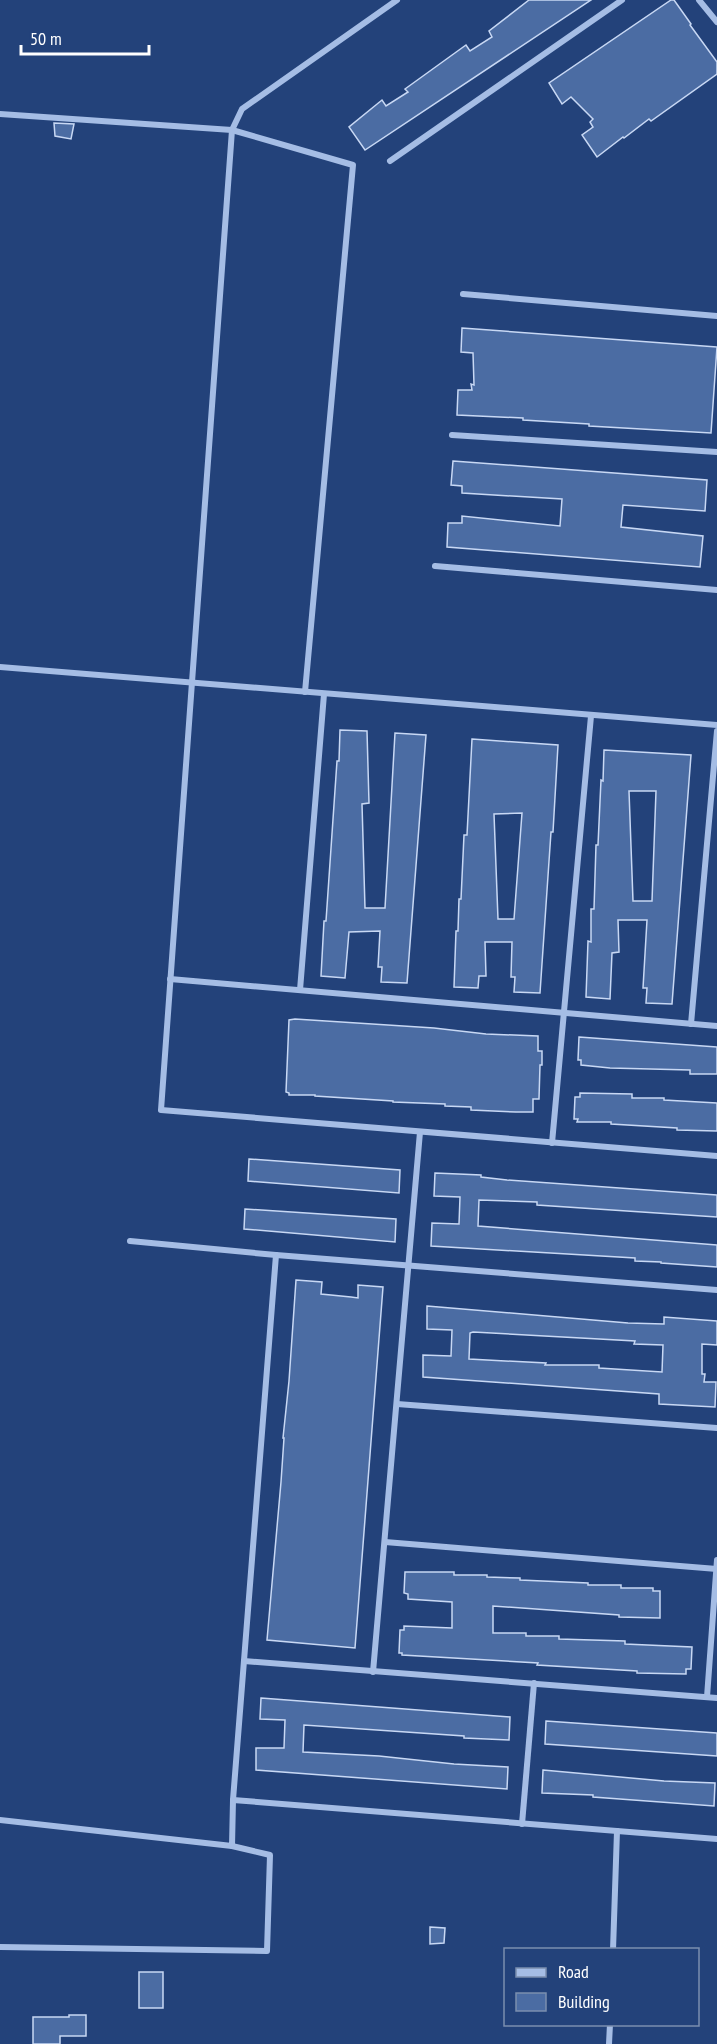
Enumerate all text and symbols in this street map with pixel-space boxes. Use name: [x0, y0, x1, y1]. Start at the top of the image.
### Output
scale bar: [21, 18, 148, 56]
text: 50 m: [30, 27, 62, 50]
legend: [504, 1948, 699, 2026]
text: Road: [558, 1960, 589, 1983]
text: Building: [558, 1990, 610, 2013]

